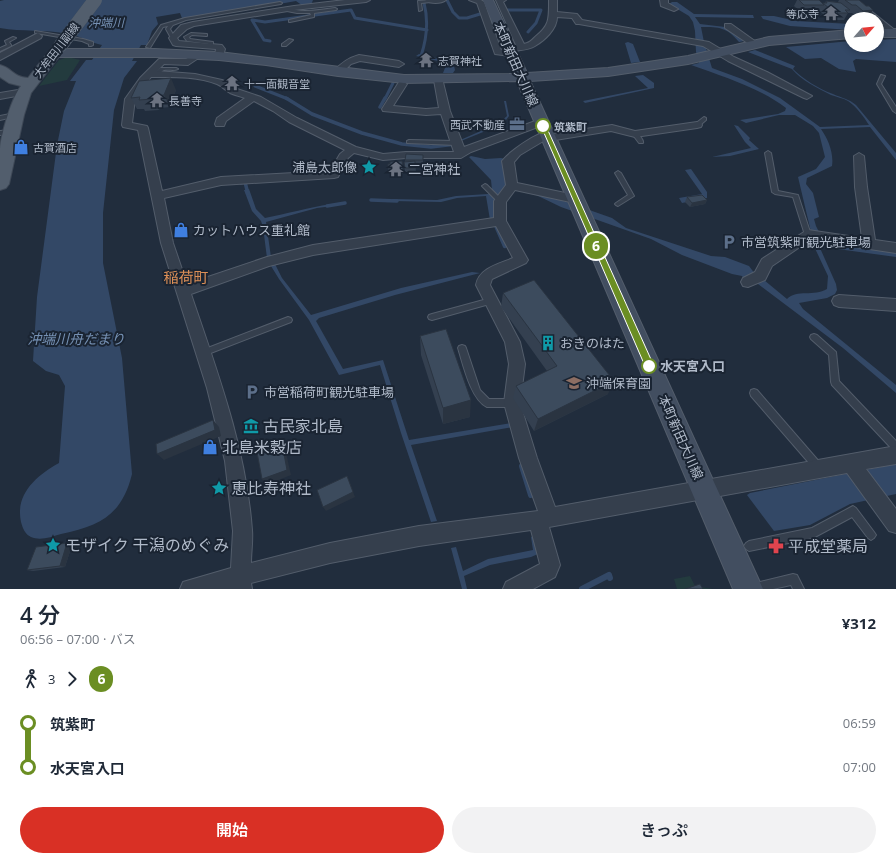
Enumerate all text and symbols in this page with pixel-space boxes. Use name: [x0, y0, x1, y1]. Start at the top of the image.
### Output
temple icon: 等応寺: [822, 4, 840, 22]
place label: 等応寺: [786, 6, 819, 21]
north arrow: [844, 12, 884, 52]
map controls: [844, 12, 884, 52]
water label: 沖端川: [88, 14, 126, 31]
street label: 大牟田川副線: [30, 19, 82, 81]
street label: 本町新田大川線: [489, 19, 543, 109]
temple icon: 志賀神社: [417, 51, 435, 69]
place label: 志賀神社: [438, 53, 482, 68]
temple icon: 十一面観音堂: [223, 74, 241, 92]
place label: 十一面観音堂: [244, 76, 310, 91]
temple icon: 長善寺: [148, 91, 166, 109]
place label: 長善寺: [169, 93, 202, 108]
office icon: 西武不動産: [508, 115, 526, 133]
place label: 西武不動産: [450, 117, 505, 132]
marker: 筑紫町: [535, 118, 551, 134]
place label: 筑紫町: [554, 119, 587, 134]
shop icon: 古賀酒店: [12, 138, 30, 156]
place label: 古賀酒店: [33, 140, 77, 155]
place label: 浦島太郎像: [292, 158, 357, 176]
place icon: 浦島太郎像: [360, 158, 378, 176]
temple icon: 二宮神社: [387, 160, 405, 178]
place label: 二宮神社: [408, 160, 460, 178]
shop icon: カットハウス重礼館: [172, 221, 190, 239]
place label: カットハウス重礼館: [193, 221, 310, 239]
line badge: 6: [583, 233, 609, 259]
parking icon: 市営筑紫町観光駐車場: [720, 233, 738, 251]
place label: 市営筑紫町観光駐車場: [741, 233, 871, 251]
text: 6: [592, 236, 600, 255]
district label: 稲荷町: [163, 267, 209, 287]
water label: 沖端川舟だまり: [27, 329, 125, 348]
building icon: おきのはた: [539, 334, 557, 352]
place label: おきのはた: [560, 334, 625, 352]
place label: 水天宮入口: [660, 357, 725, 375]
marker: 水天宮入口: [641, 358, 657, 374]
school or university icon: 沖端保育園: [565, 374, 583, 392]
place label: 沖端保育園: [586, 374, 651, 392]
parking icon: 市営稲荷町観光駐車場: [243, 383, 261, 401]
place label: 市営稲荷町観光駐車場: [264, 383, 394, 401]
street label: 本町新田大川線: [654, 392, 708, 482]
place label: 古民家北島: [263, 415, 343, 437]
museum icon: 古民家北島: [242, 417, 260, 435]
place label: 北島米穀店: [222, 436, 302, 458]
shop icon: 北島米穀店: [201, 438, 219, 456]
place label: 恵比寿神社: [231, 477, 311, 499]
place icon: 恵比寿神社: [210, 479, 228, 497]
place label: モザイク 干潟のめぐみ: [65, 534, 229, 556]
place label: 平成堂薬局: [788, 535, 868, 557]
place icon: モザイク 干潟のめぐみ: [44, 536, 62, 554]
pharmacy icon: 平成堂薬局: [767, 537, 785, 555]
text: 4 分: [20, 599, 60, 629]
text: ¥312: [842, 613, 876, 633]
text: 06:56 – 07:00 · バス: [20, 630, 136, 648]
icon: walk: [20, 668, 42, 690]
icon: forward: [61, 668, 83, 690]
text: 6: [97, 669, 105, 688]
text: 3: [48, 670, 55, 688]
text: 筑紫町: [50, 714, 95, 734]
text: 06:59: [843, 714, 876, 732]
text: 水天宮入口: [50, 758, 125, 778]
text: 07:00: [843, 758, 876, 776]
button: 開始: [20, 807, 444, 853]
button: きっぷ: [452, 807, 876, 853]

